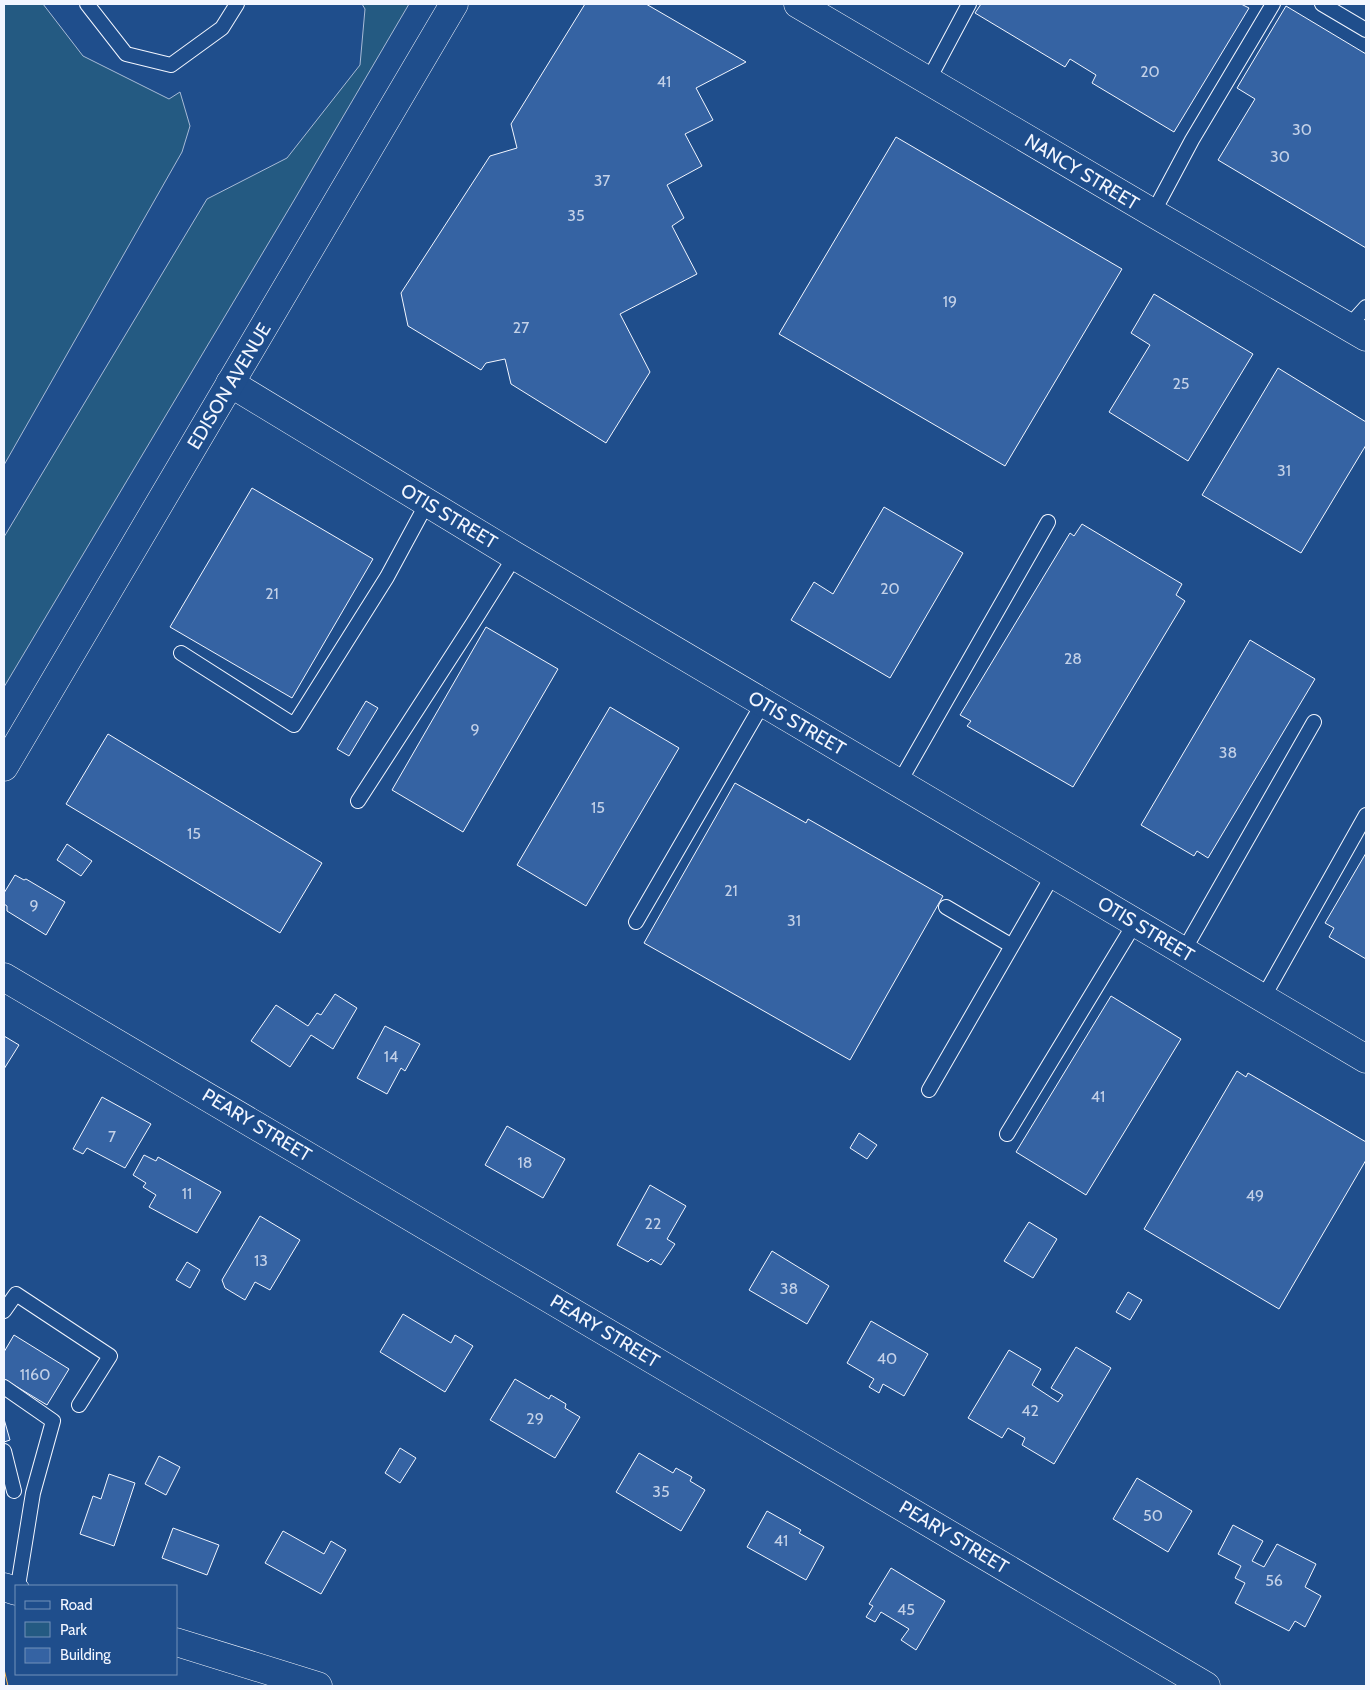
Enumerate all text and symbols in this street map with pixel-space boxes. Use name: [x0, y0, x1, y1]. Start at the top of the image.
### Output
house number: 20: [1140, 62, 1160, 81]
house number: 41: [657, 72, 671, 91]
house number: 30: [1292, 120, 1312, 139]
street label: NANCY STREET: [1021, 129, 1143, 215]
house number: 30: [1270, 147, 1290, 166]
house number: 37: [594, 171, 610, 190]
house number: 35: [567, 206, 585, 225]
house number: 19: [943, 292, 957, 311]
house number: 27: [513, 318, 529, 337]
street label: EDISON AVENUE: [182, 319, 276, 453]
house number: 25: [1172, 374, 1190, 393]
house number: 31: [1277, 461, 1291, 480]
street label: OTIS STREET: [397, 478, 501, 554]
house number: 20: [880, 579, 900, 598]
house number: 21: [265, 584, 279, 603]
house number: 28: [1064, 649, 1082, 668]
street label: OTIS STREET: [744, 686, 850, 760]
house number: 9: [470, 720, 480, 739]
house number: 38: [1219, 743, 1237, 762]
house number: 15: [591, 798, 605, 817]
house number: 15: [187, 824, 201, 843]
house number: 21: [724, 881, 738, 900]
street label: OTIS STREET: [1094, 891, 1198, 967]
house number: 9: [29, 896, 39, 915]
house number: 31: [787, 911, 801, 930]
house number: 14: [384, 1047, 398, 1066]
street label: PEARY STREET: [198, 1083, 316, 1167]
house number: 41: [1091, 1087, 1105, 1106]
house number: 7: [108, 1127, 116, 1146]
house number: 18: [518, 1153, 532, 1172]
house number: 11: [182, 1184, 192, 1203]
house number: 49: [1246, 1186, 1264, 1205]
house number: 22: [645, 1214, 661, 1233]
house number: 13: [254, 1251, 268, 1270]
house number: 38: [780, 1279, 798, 1298]
street label: PEARY STREET: [546, 1289, 664, 1373]
house number: 40: [877, 1349, 897, 1368]
house number: 1160: [20, 1365, 50, 1384]
house number: 42: [1021, 1401, 1039, 1420]
house number: 29: [526, 1409, 544, 1428]
house number: 35: [652, 1482, 670, 1501]
street label: PEARY STREET: [895, 1495, 1013, 1579]
house number: 50: [1143, 1506, 1163, 1525]
house number: 41: [774, 1531, 788, 1550]
house number: 56: [1265, 1571, 1283, 1590]
legend: [15, 1585, 178, 1675]
text: Road: [60, 1596, 93, 1614]
house number: 45: [897, 1600, 915, 1619]
text: Park: [60, 1621, 87, 1639]
text: Building: [60, 1646, 111, 1664]

